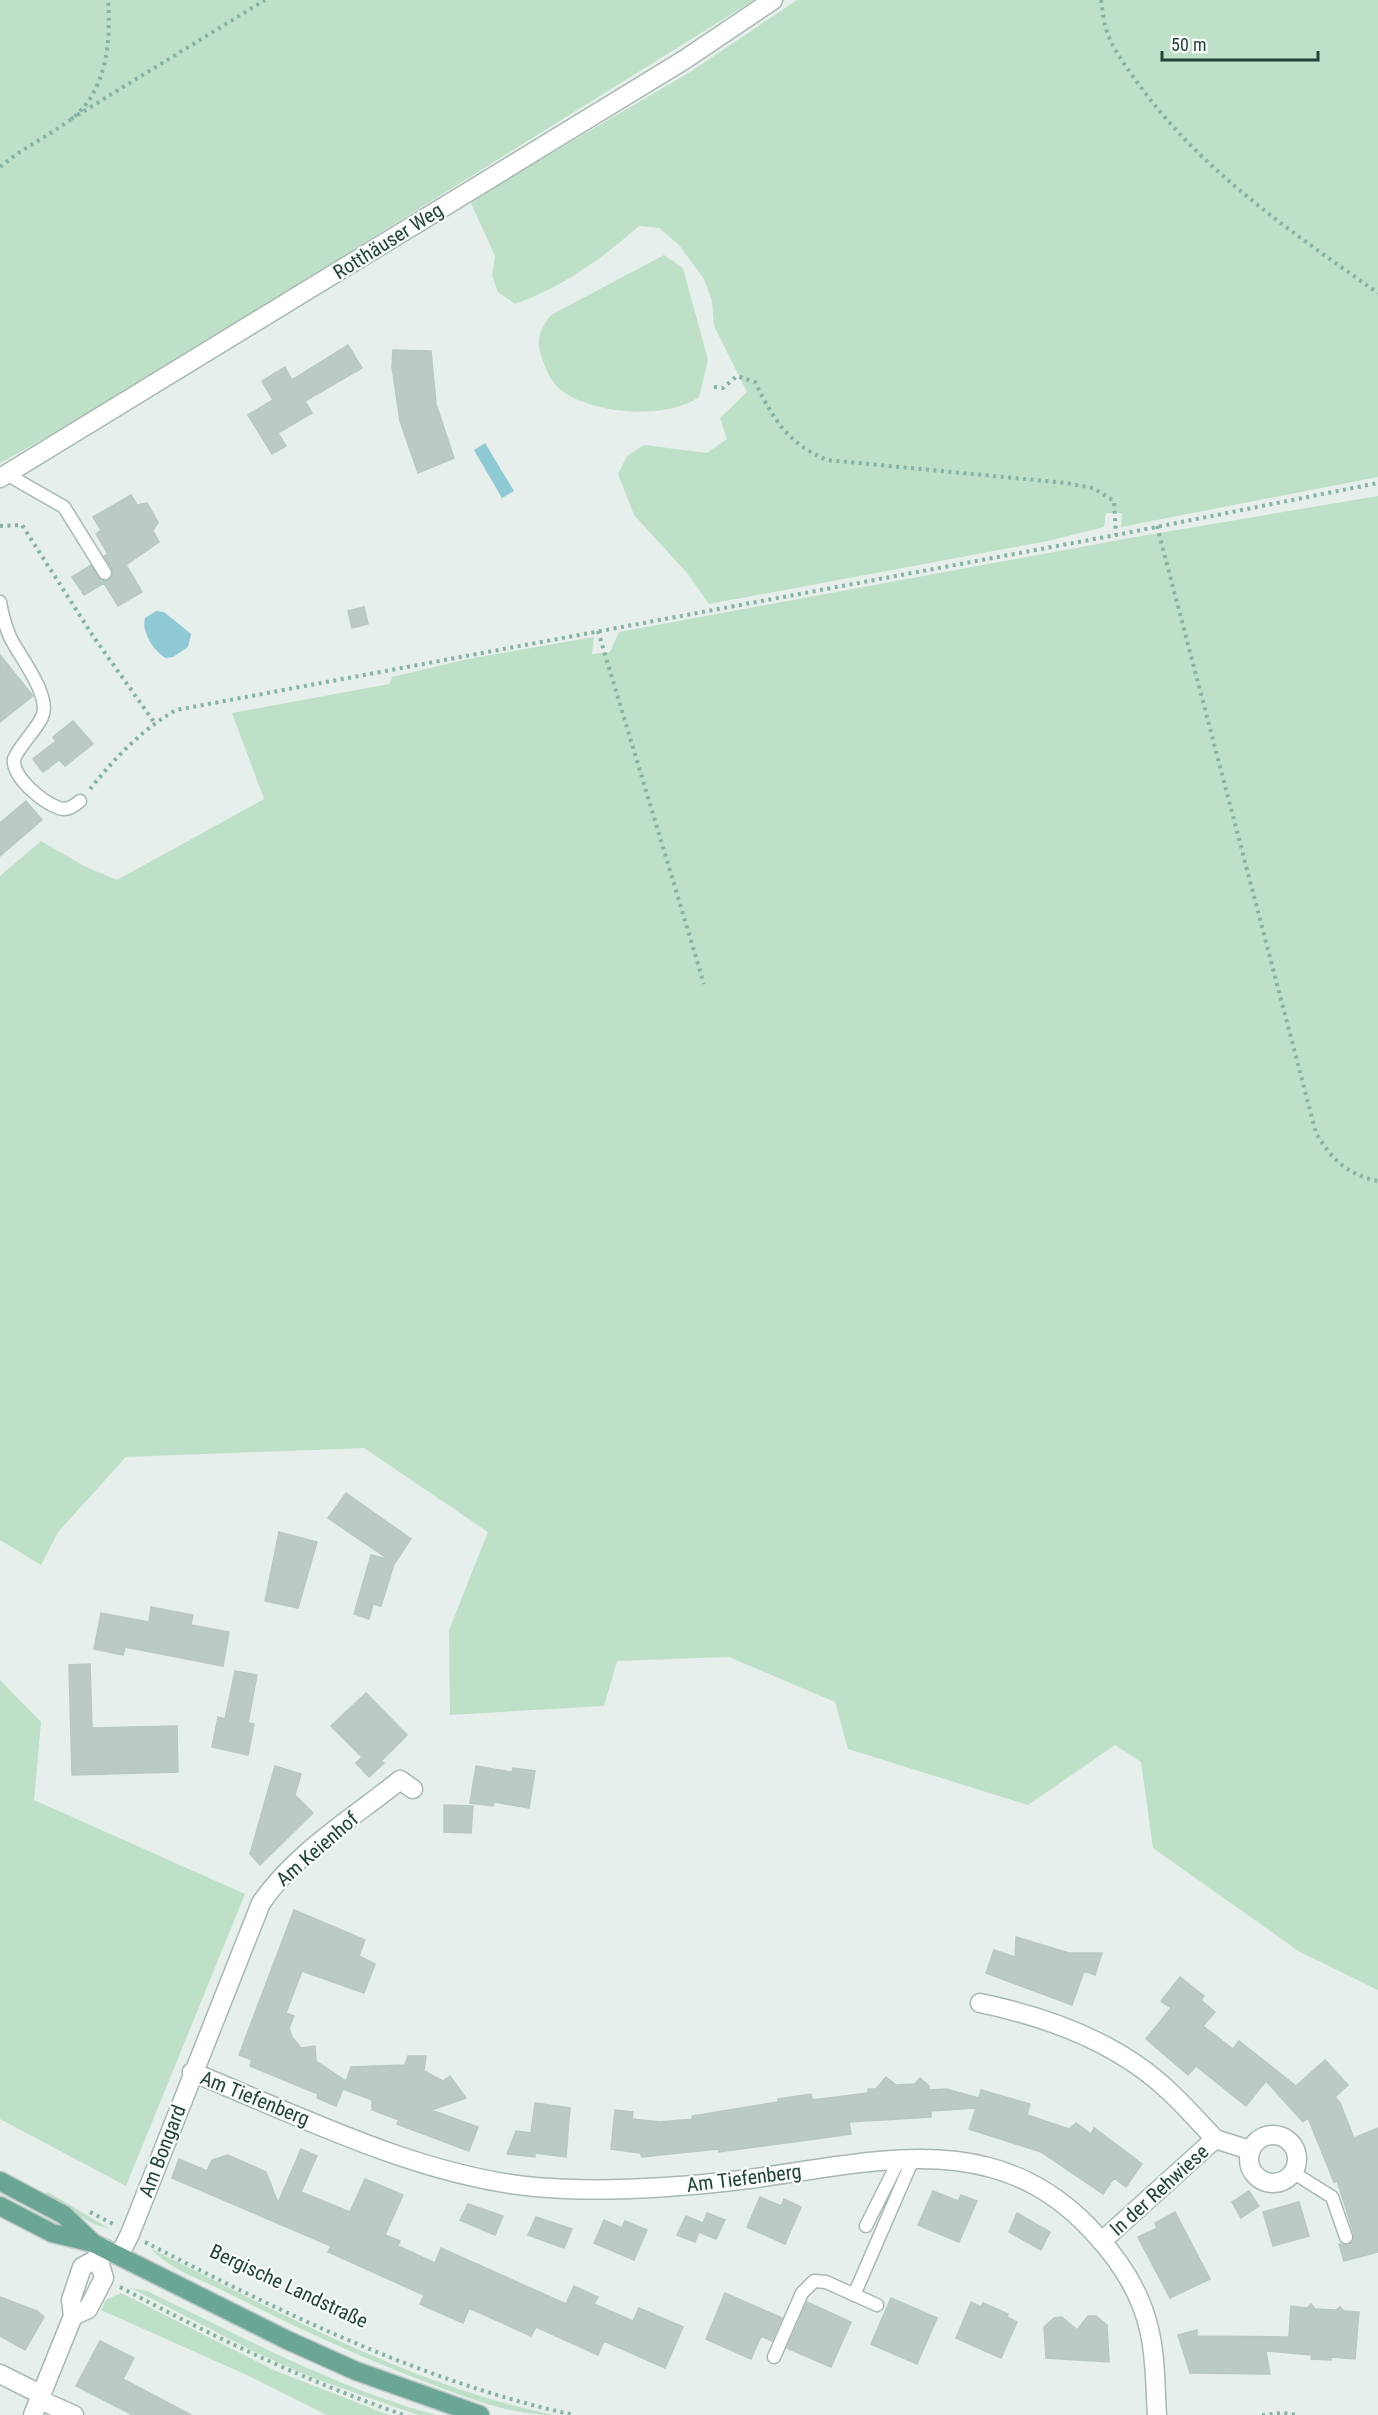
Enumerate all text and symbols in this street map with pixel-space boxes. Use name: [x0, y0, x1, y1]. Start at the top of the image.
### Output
scale bar: [1162, 24, 1318, 62]
text: 50 m: [1171, 34, 1206, 55]
street label: Rotthäuser Weg: [329, 198, 447, 284]
street label: Am Keienhof: [271, 1806, 363, 1891]
street label: Am Tiefenberg: [197, 2065, 313, 2131]
street label: Am Bongard: [133, 2101, 191, 2201]
street label: In der Rehwiese: [1105, 2139, 1213, 2241]
street label: Am Tiefenberg: [685, 2159, 803, 2197]
street label: Bergische Landstraße: [206, 2239, 372, 2333]

